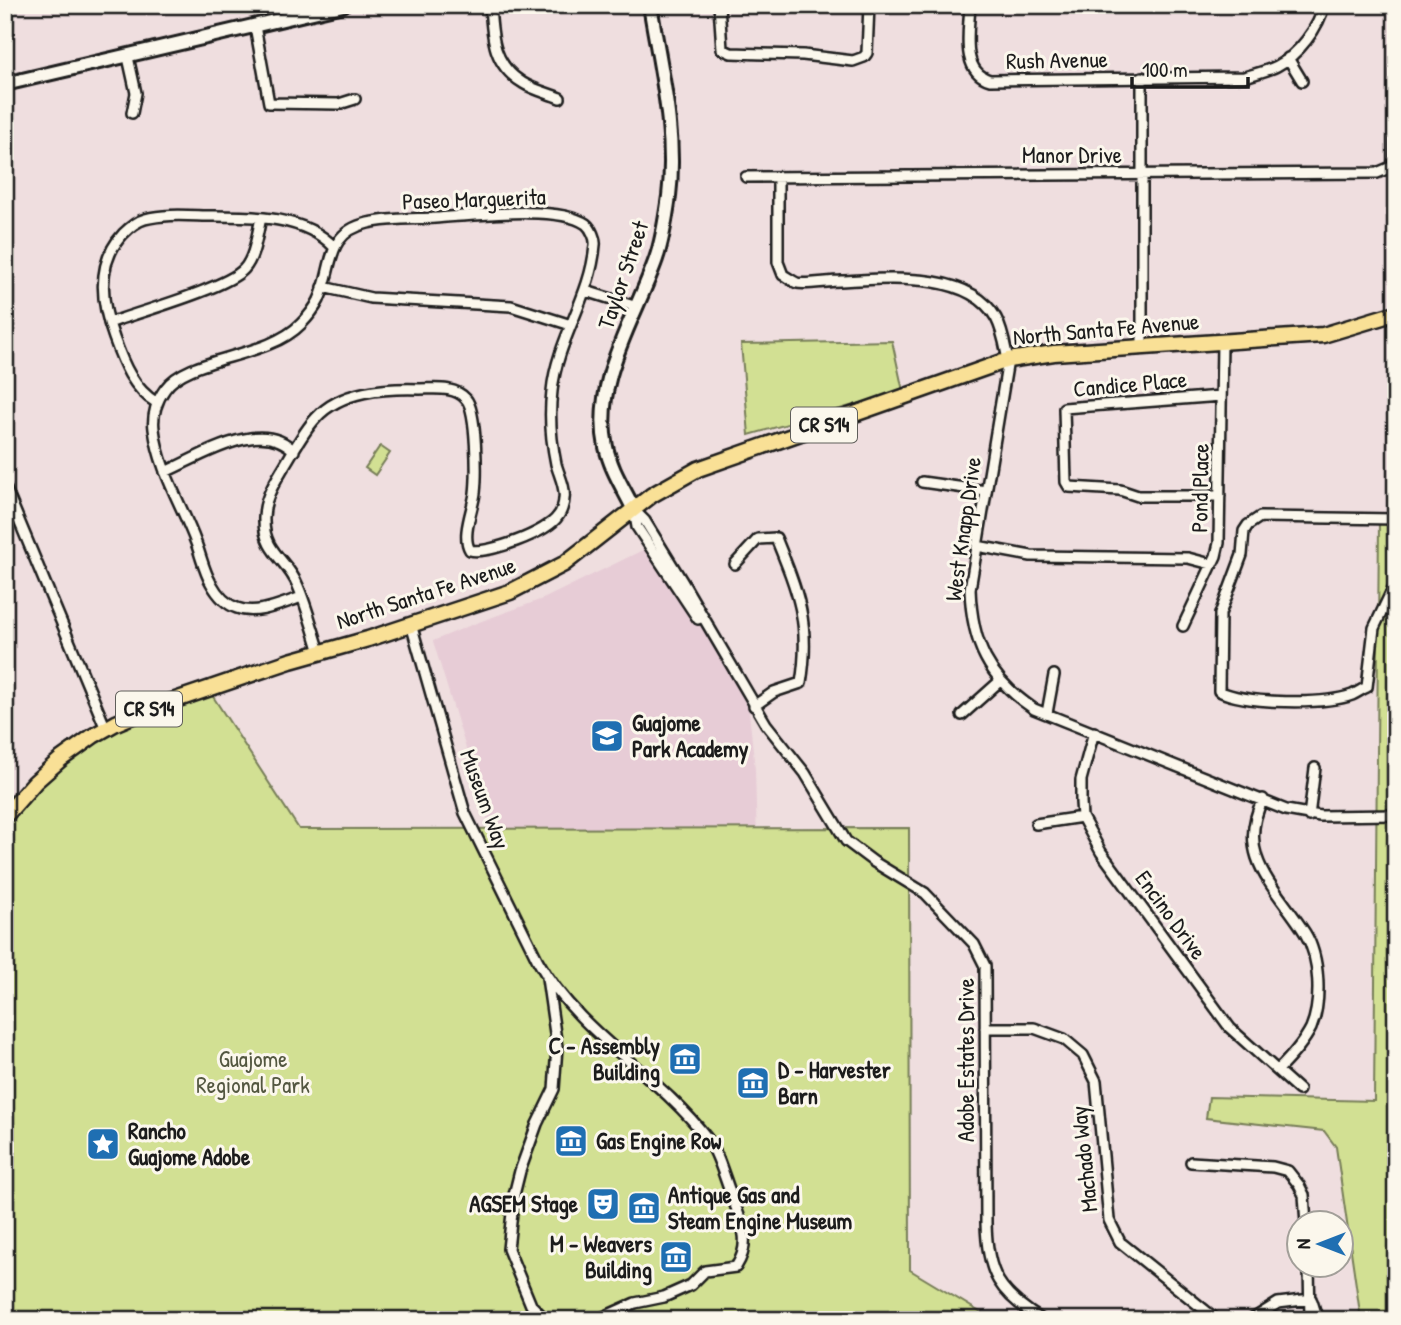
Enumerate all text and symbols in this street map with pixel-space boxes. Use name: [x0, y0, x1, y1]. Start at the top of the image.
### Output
street label: Rush Avenue: [1006, 43, 1108, 76]
scale bar: [1132, 46, 1247, 90]
text: 100 m: [1142, 55, 1188, 84]
street label: Manor Drive: [1022, 139, 1122, 170]
street label: Paseo Marguerita: [402, 181, 546, 216]
street label: Taylor Street: [590, 216, 656, 333]
street label: North Santa Fe Avenue: [1012, 305, 1200, 352]
street label: Candice Place: [1072, 363, 1188, 404]
road number: CR S14: [791, 408, 857, 442]
street label: Pond Place: [1183, 443, 1216, 533]
street label: West Knapp Drive: [937, 455, 988, 603]
street label: North Santa Fe Avenue: [332, 549, 519, 636]
road number: CR S14: [116, 692, 182, 726]
place label: Guajome Park Academy: [632, 707, 749, 765]
school or university icon: Guajome Park Academy: [588, 717, 626, 755]
street label: Museum Way: [453, 745, 518, 853]
street label: Encino Drive: [1129, 864, 1214, 965]
street label: Adobe Estates Drive: [950, 978, 981, 1142]
place label: C - Assembly Building: [548, 1030, 660, 1088]
museum icon: C - Assembly Building: [666, 1040, 704, 1078]
park label: Guajome Regional Park: [196, 1043, 310, 1100]
place label: D - Harvester Barn: [778, 1054, 891, 1111]
museum icon: D - Harvester Barn: [734, 1064, 772, 1102]
street label: Machado Way: [1062, 1104, 1104, 1214]
place label: Rancho Guajome Adobe: [128, 1115, 251, 1172]
museum icon: Gas Engine Row: [552, 1122, 590, 1160]
place icon: Rancho Guajome Adobe: [84, 1125, 122, 1163]
place label: Gas Engine Row: [596, 1125, 722, 1157]
place label: Antique Gas and Steam Engine Museum: [668, 1179, 852, 1237]
theatre icon: AGSEM Stage: [584, 1185, 622, 1223]
place label: AGSEM Stage: [469, 1188, 579, 1220]
museum icon: Antique Gas and Steam Engine Museum: [625, 1189, 663, 1227]
north arrow: [1286, 1210, 1356, 1280]
place label: M - Weavers Building: [550, 1228, 652, 1286]
museum icon: M - Weavers Building: [657, 1238, 695, 1276]
text: N: [1290, 1239, 1316, 1249]

